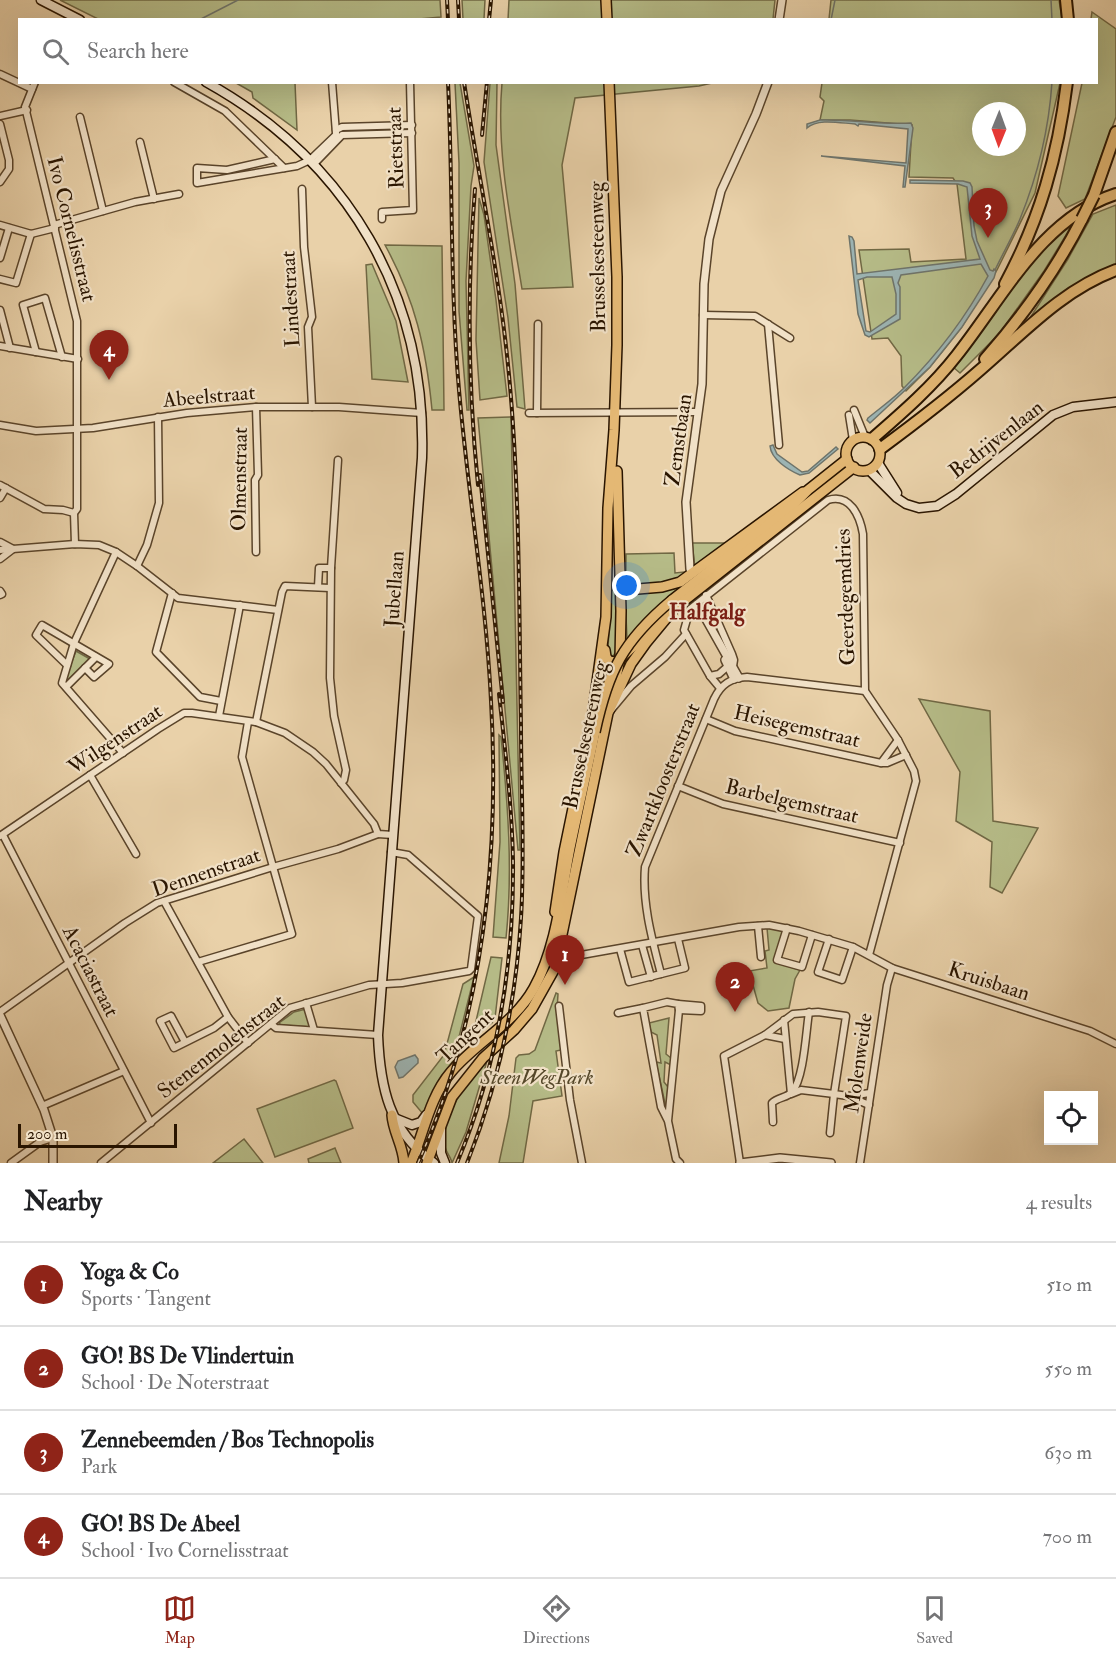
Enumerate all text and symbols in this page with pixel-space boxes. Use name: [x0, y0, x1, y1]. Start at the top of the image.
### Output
search box: [18, 18, 1098, 84]
icon: search: [39, 35, 72, 68]
text: Search here: [87, 37, 189, 65]
north arrow: [972, 102, 1026, 156]
street label: Rietstraat: [381, 106, 410, 189]
street label: Ivo Cornelisstraat: [40, 154, 103, 305]
street label: Brusselsesteenweg: [583, 181, 612, 333]
pin: 3: [968, 188, 1008, 238]
street label: Lindestraat: [274, 250, 307, 348]
pin: 4: [90, 330, 128, 380]
street label: Abeelstraat: [161, 379, 256, 414]
street label: Zemstbaan: [659, 392, 698, 488]
street label: Bedrijvenlaan: [943, 394, 1049, 485]
street label: Olmenstraat: [225, 427, 254, 531]
street label: Geerdegemdries: [830, 528, 861, 666]
street label: Jubellaan: [378, 550, 411, 629]
your location: [612, 571, 641, 600]
district label: Halfgalg: [669, 598, 746, 627]
street label: Brusselsesteenweg: [557, 658, 615, 812]
street label: Wilgenstraat: [62, 698, 168, 781]
street label: Zwartkloosterstraat: [620, 699, 707, 861]
street label: Heisegemstraat: [731, 699, 863, 754]
street label: Barbelgemstraat: [723, 773, 861, 830]
street label: Dennenstraat: [148, 841, 264, 904]
street label: Acaciastraat: [56, 920, 125, 1022]
pin: 1: [546, 936, 584, 985]
street label: Kruisbaan: [944, 956, 1033, 1007]
pin: 2: [716, 962, 754, 1012]
street label: Stenenmolenstraat: [152, 988, 291, 1105]
street label: Tangent: [431, 1003, 500, 1070]
street label: Molenweide: [838, 1011, 879, 1115]
park label: SteenWegPark: [479, 1064, 594, 1091]
map controls: [1044, 1091, 1098, 1145]
button: locate: [1044, 1091, 1098, 1145]
scale bar: [18, 1121, 177, 1148]
text: 200 m: [27, 1124, 67, 1144]
text: Nearby: [24, 1186, 102, 1218]
text: 4 results: [1026, 1190, 1092, 1215]
text: Yoga & Co: [81, 1258, 179, 1286]
text: 1: [40, 1272, 47, 1297]
text: 510 m: [1046, 1272, 1092, 1297]
text: Sports · Tangent: [81, 1286, 211, 1311]
text: GO! BS De Vlindertuin: [81, 1342, 294, 1370]
text: 2: [38, 1356, 49, 1381]
text: 550 m: [1045, 1356, 1092, 1381]
text: School · De Noterstraat: [81, 1370, 269, 1395]
text: Zennebeemden / Bos Technopolis: [81, 1426, 374, 1454]
text: 3: [40, 1440, 47, 1465]
text: 630 m: [1044, 1440, 1092, 1465]
text: Park: [81, 1454, 117, 1479]
text: GO! BS De Abeel: [81, 1510, 240, 1538]
text: 4: [38, 1524, 49, 1549]
text: 700 m: [1043, 1524, 1092, 1549]
text: School · Ivo Cornelisstraat: [81, 1538, 289, 1563]
tab: Map: [163, 1592, 196, 1648]
tab: Directions: [523, 1592, 590, 1648]
tab: Saved: [916, 1592, 953, 1648]

